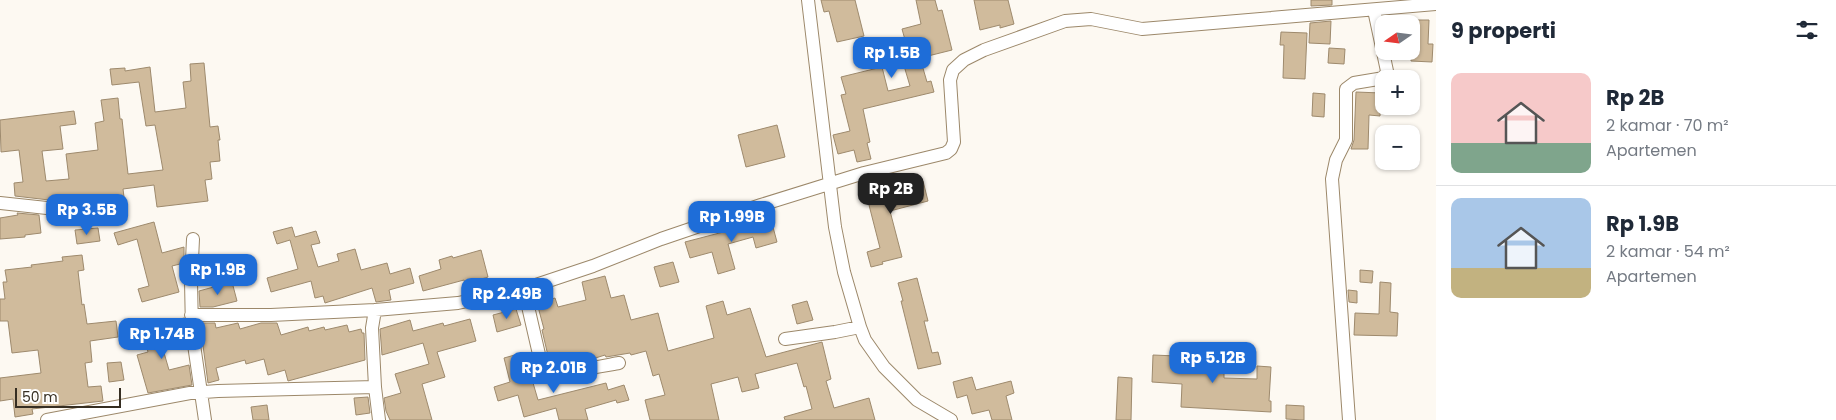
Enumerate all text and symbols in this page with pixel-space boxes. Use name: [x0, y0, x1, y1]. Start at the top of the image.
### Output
north arrow: [1375, 15, 1420, 60]
map controls: [1375, 15, 1420, 170]
text: 9 properti: [1451, 16, 1556, 45]
icon: filters: [1793, 16, 1821, 44]
pin: Rp 1.5B: [846, 36, 938, 79]
text: Rp 1.5B: [864, 41, 920, 64]
button: +: [1375, 70, 1420, 115]
text: Rp 2B: [1606, 83, 1664, 112]
icon: home: [1491, 93, 1551, 153]
text: 2 kamar · 70 m²: [1606, 114, 1729, 137]
button: −: [1375, 125, 1420, 170]
text: Apartemen: [1606, 139, 1697, 162]
pin: Rp 2B: [856, 172, 926, 215]
text: Rp 2B: [869, 177, 913, 200]
pin: Rp 3.5B: [41, 194, 133, 236]
text: Rp 3.5B: [57, 198, 117, 221]
pin: Rp 1.99B: [680, 200, 784, 243]
text: Rp 1.99B: [699, 205, 765, 228]
text: Rp 1.9B: [1606, 209, 1679, 238]
icon: home: [1491, 218, 1551, 278]
text: 2 kamar · 54 m²: [1606, 240, 1730, 263]
pin: Rp 1.9B: [172, 254, 264, 296]
text: Rp 1.9B: [190, 258, 246, 281]
text: Apartemen: [1606, 265, 1697, 288]
pin: Rp 2.49B: [455, 278, 559, 320]
text: Rp 2.49B: [472, 282, 542, 305]
pin: Rp 1.74B: [110, 318, 214, 360]
text: Rp 1.74B: [129, 322, 195, 345]
pin: Rp 5.12B: [1161, 342, 1265, 384]
text: Rp 5.12B: [1180, 346, 1246, 369]
pin: Rp 2.01B: [502, 352, 606, 394]
text: Rp 2.01B: [521, 356, 587, 379]
scale bar: [15, 385, 121, 408]
text: 50 m: [22, 387, 58, 407]

